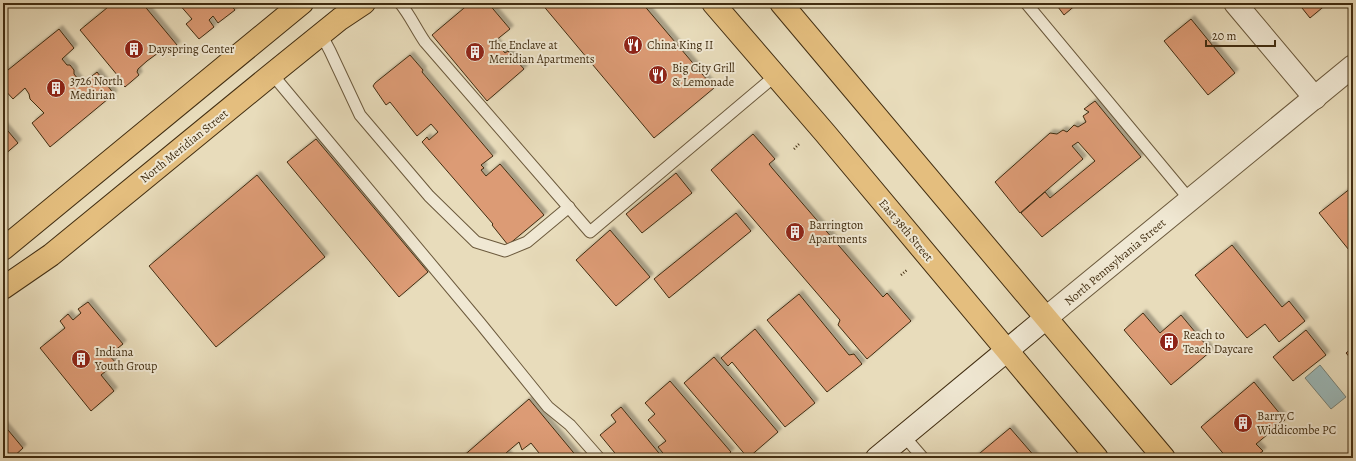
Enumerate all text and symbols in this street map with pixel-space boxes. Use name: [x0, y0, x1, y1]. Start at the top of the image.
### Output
scale bar: [1206, 22, 1275, 48]
text: 20 m: [1212, 28, 1236, 44]
restaurant icon: China King II: [622, 34, 644, 56]
place label: The Enclave at Meridian Apartments: [489, 37, 595, 67]
place label: China King II: [647, 37, 713, 53]
building icon: Dayspring Center: [123, 38, 145, 60]
place label: Dayspring Center: [148, 41, 235, 57]
building icon: The Enclave at Meridian Apartments: [464, 41, 486, 63]
place label: Big City Grill & Lemonade: [672, 60, 735, 90]
restaurant icon: Big City Grill & Lemonade: [647, 64, 669, 86]
place label: 3726 North Medirian: [70, 73, 124, 103]
building icon: 3726 North Medirian: [45, 77, 67, 99]
street label: North Meridian Street: [137, 106, 231, 186]
street label: East 38th Street: [875, 195, 937, 265]
street label: North Pennsylvania Street: [1061, 215, 1169, 309]
place label: Barrington Apartments: [808, 217, 867, 247]
building icon: Barrington Apartments: [784, 221, 806, 243]
place label: Reach to Teach Daycare: [1183, 327, 1253, 357]
building icon: Reach to Teach Daycare: [1158, 331, 1180, 353]
place label: Indiana Youth Group: [94, 344, 157, 374]
building icon: Indiana Youth Group: [70, 348, 92, 370]
place label: Barry C Widdicombe PC: [1256, 408, 1336, 438]
building icon: Barry C Widdicombe PC: [1232, 412, 1254, 434]

